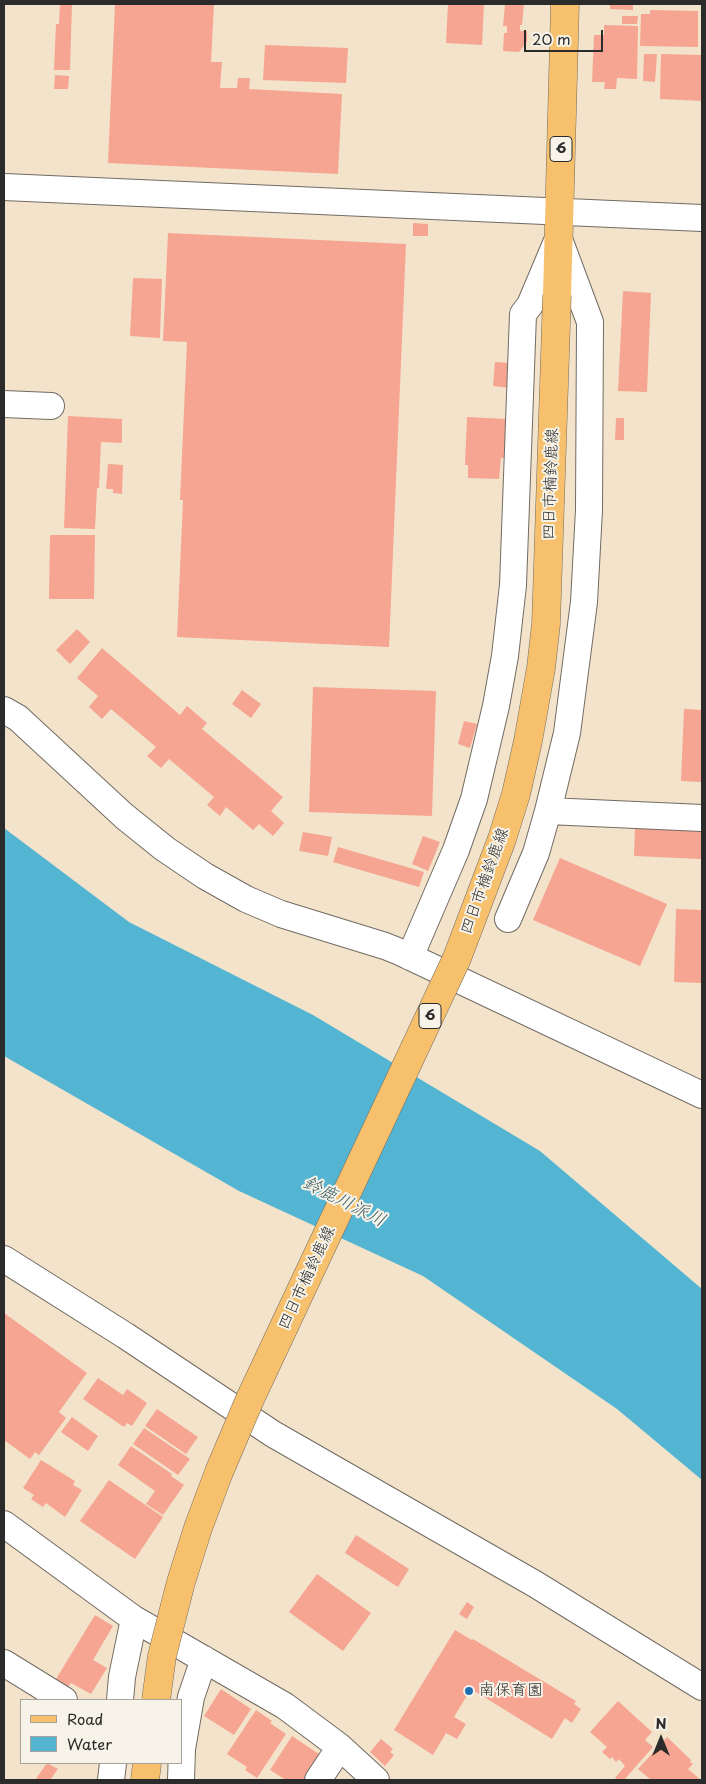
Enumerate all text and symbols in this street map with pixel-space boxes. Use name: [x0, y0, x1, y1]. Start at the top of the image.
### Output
scale bar: [526, 20, 605, 52]
text: 20 m: [532, 27, 571, 50]
road number: 6: [550, 136, 572, 162]
street label: 四日市楠鈴鹿線: [539, 428, 563, 540]
street label: 四日市楠鈴鹿線: [457, 825, 513, 937]
road number: 6: [419, 1004, 441, 1028]
water label: 鈴鹿川派川: [299, 1172, 389, 1232]
street label: 四日市楠鈴鹿線: [275, 1223, 339, 1333]
place label: 南保育園: [479, 1681, 543, 1701]
marker: 南保育園: [463, 1685, 475, 1697]
legend: [20, 1699, 182, 1764]
text: Road: [67, 1707, 103, 1730]
text: N: [655, 1713, 667, 1734]
north arrow: [636, 1714, 686, 1764]
text: Water: [67, 1732, 112, 1755]

